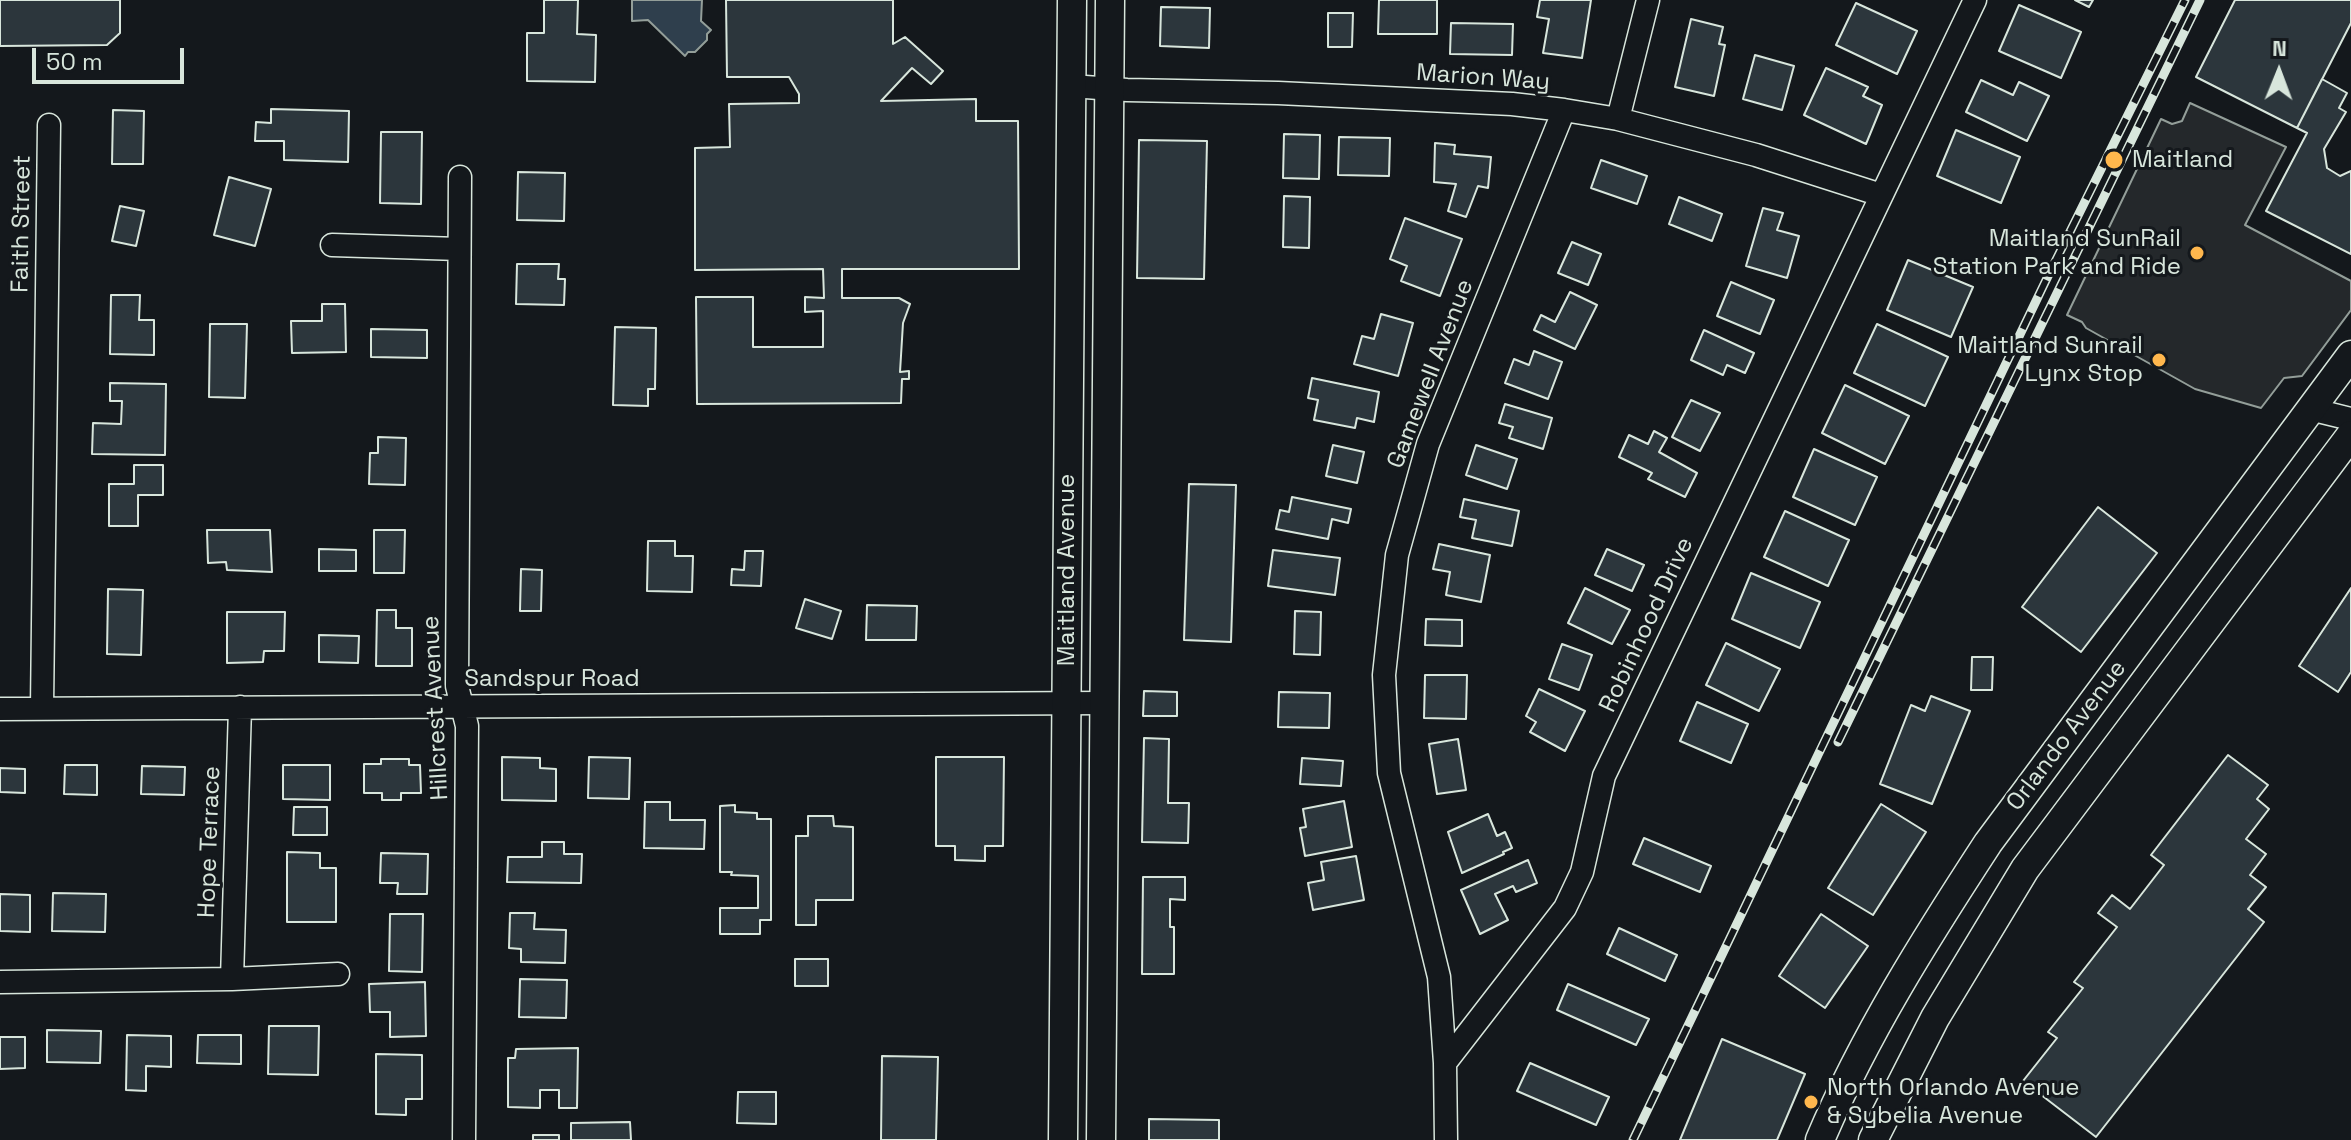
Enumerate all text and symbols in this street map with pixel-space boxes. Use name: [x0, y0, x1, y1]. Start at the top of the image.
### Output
scale bar: [36, 32, 188, 82]
north arrow: [2239, 32, 2319, 112]
text: N: [2272, 34, 2287, 62]
text: 50 m: [46, 46, 103, 77]
street label: Marion Way: [1415, 59, 1551, 97]
place label: Maitland: [2132, 146, 2233, 174]
marker: Maitland: [2103, 149, 2125, 171]
street label: Faith Street: [6, 155, 38, 293]
place label: Maitland SunRail Station Park and Ride: [1933, 225, 2181, 281]
marker: Maitland SunRail Station Park and Ride: [2188, 244, 2206, 262]
street label: Gamewell Avenue: [1382, 275, 1480, 473]
place label: Maitland Sunrail Lynx Stop: [1957, 332, 2143, 388]
marker: Maitland Sunrail Lynx Stop: [2150, 351, 2168, 369]
street label: Maitland Avenue: [1053, 474, 1081, 666]
street label: Robinhood Drive: [1594, 533, 1700, 717]
street label: Hillcrest Avenue: [417, 615, 455, 801]
street label: Orlando Avenue: [2001, 655, 2133, 817]
street label: Sandspur Road: [464, 665, 640, 693]
street label: Hope Terrace: [193, 766, 227, 918]
place label: North Orlando Avenue & Sybelia Avenue: [1827, 1074, 2079, 1130]
marker: North Orlando Avenue & Sybelia Avenue: [1802, 1093, 1820, 1111]

